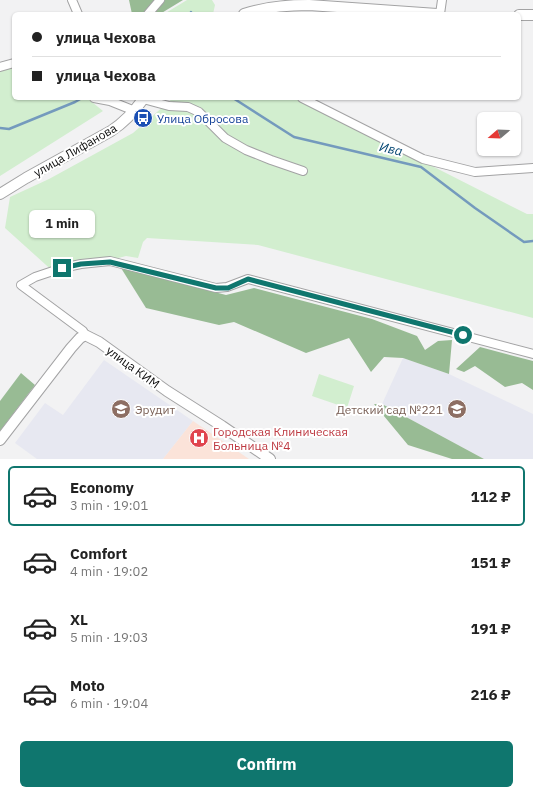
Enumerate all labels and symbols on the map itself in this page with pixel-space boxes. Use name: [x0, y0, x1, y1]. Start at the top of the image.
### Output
bus stop icon: Улица Обросова: [132, 107, 154, 129]
place label: Улица Обросова: [157, 111, 249, 126]
north arrow: [477, 112, 521, 156]
street label: улица Лифанова: [31, 120, 120, 180]
water label: Ива: [378, 138, 404, 160]
callout: 1 min: [29, 210, 95, 238]
route end: [53, 259, 71, 277]
route start: [454, 326, 472, 344]
street label: улица КИМ: [103, 343, 163, 391]
school or university icon: Эрудит: [110, 398, 132, 420]
school or university icon: Детский сад №221: [446, 398, 468, 420]
place label: Эрудит: [135, 402, 175, 417]
place label: Детский сад №221: [336, 402, 443, 417]
place label: Городская Клиническая Больница №4: [213, 424, 348, 453]
hospital icon: Городская Клиническая Больница №4: [188, 427, 210, 449]

